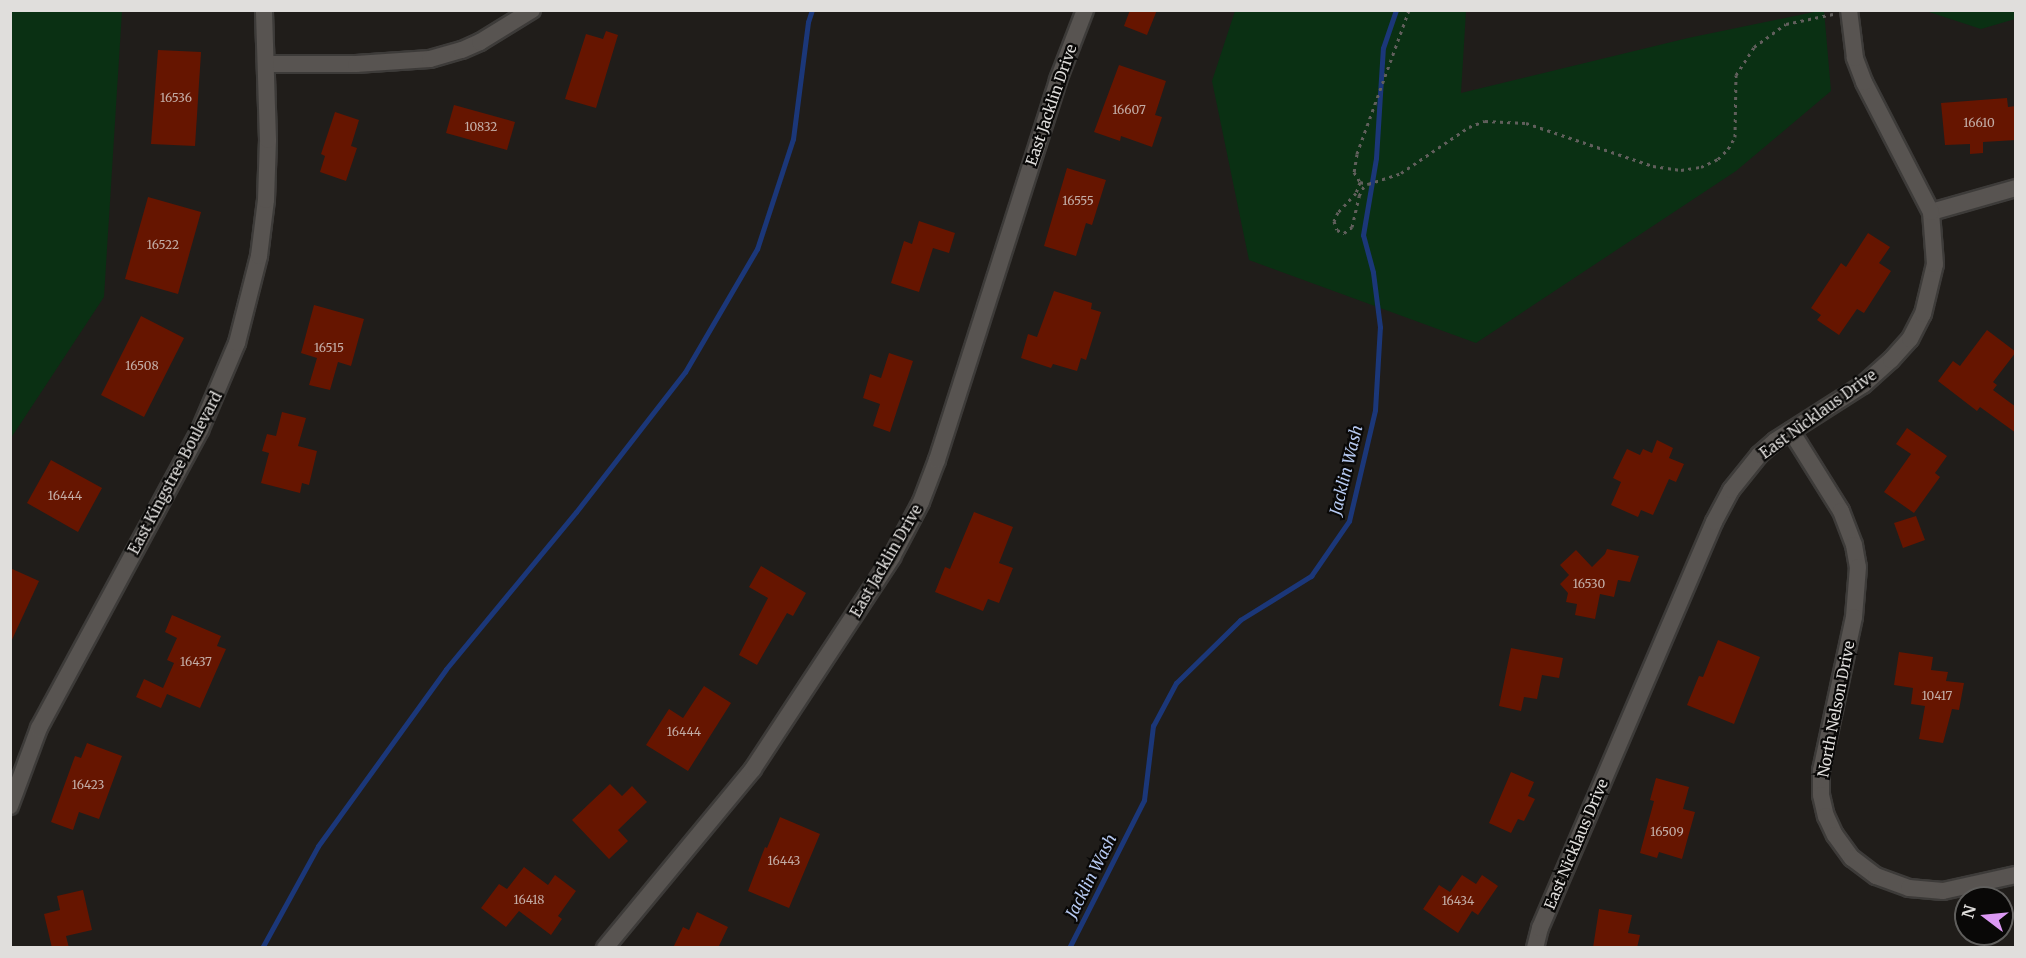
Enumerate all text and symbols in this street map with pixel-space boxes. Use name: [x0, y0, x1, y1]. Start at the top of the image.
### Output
street label: East Jacklin Drive: [1022, 42, 1080, 168]
house number: 16536: [160, 91, 192, 105]
house number: 16607: [1112, 103, 1146, 117]
house number: 16610: [1963, 116, 1995, 130]
house number: 10832: [465, 120, 497, 134]
house number: 16555: [1062, 194, 1094, 208]
house number: 16522: [147, 238, 179, 252]
house number: 16515: [314, 341, 344, 355]
house number: 16508: [125, 359, 159, 373]
street label: East Nicklaus Drive: [1756, 366, 1880, 462]
street label: East Kingstree Boulevard: [124, 389, 226, 557]
water label: Jacklin Wash: [1326, 423, 1366, 517]
house number: 16444: [48, 489, 82, 503]
street label: East Jacklin Drive: [846, 502, 926, 620]
house number: 16530: [1573, 577, 1605, 591]
street label: North Nelson Drive: [1814, 639, 1858, 779]
house number: 16437: [180, 655, 212, 669]
house number: 10417: [1922, 689, 1952, 703]
house number: 16444: [667, 725, 701, 739]
street label: East Nicklaus Drive: [1540, 776, 1612, 912]
house number: 16423: [72, 778, 104, 792]
house number: 16509: [1650, 825, 1684, 839]
water label: Jacklin Wash: [1062, 831, 1120, 921]
house number: 16443: [768, 854, 800, 868]
north arrow: [1954, 886, 2014, 946]
house number: 16418: [514, 893, 544, 907]
house number: 16434: [1442, 894, 1474, 908]
text: N: [1957, 903, 1980, 920]

